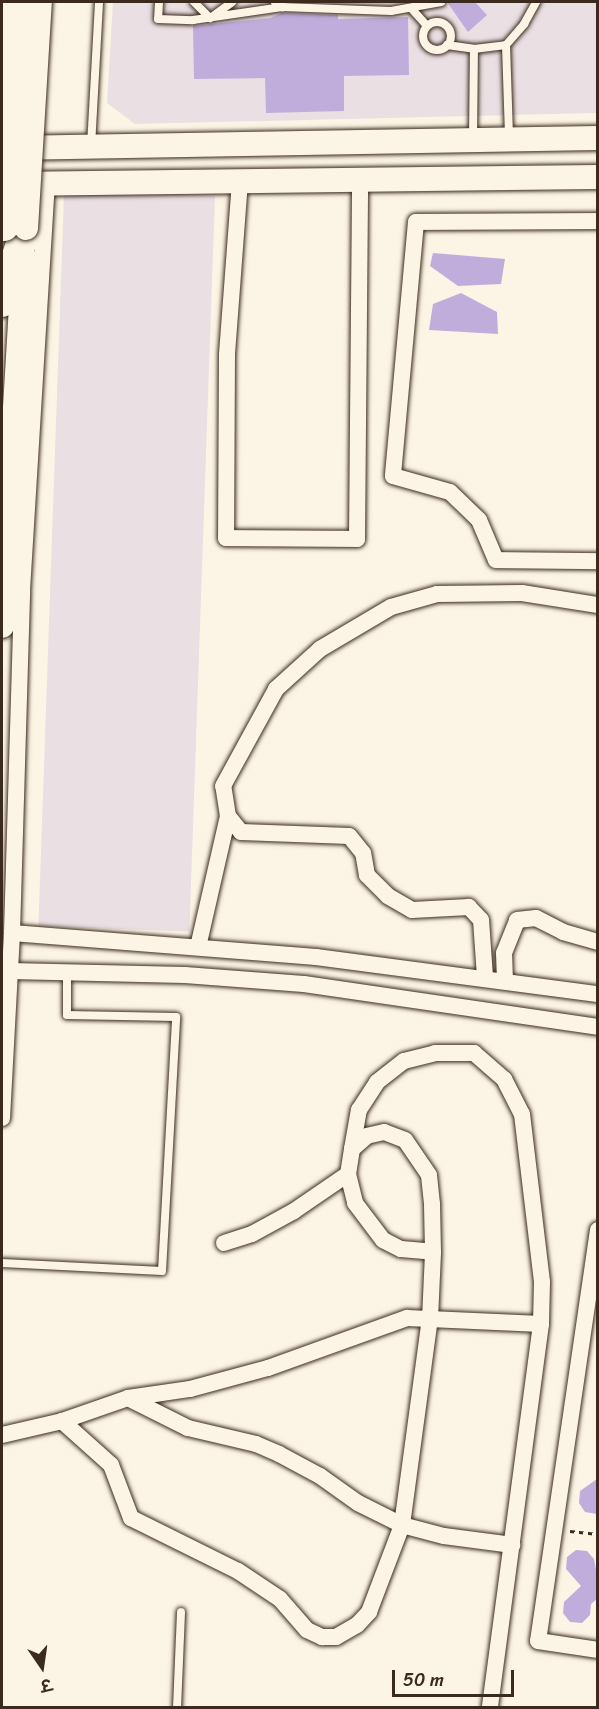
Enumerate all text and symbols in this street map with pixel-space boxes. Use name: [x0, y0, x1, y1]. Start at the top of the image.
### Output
north arrow: [12, 1637, 72, 1697]
scale bar: [395, 1658, 516, 1696]
text: 50 m: [403, 1664, 444, 1696]
text: उ: [38, 1670, 55, 1700]

